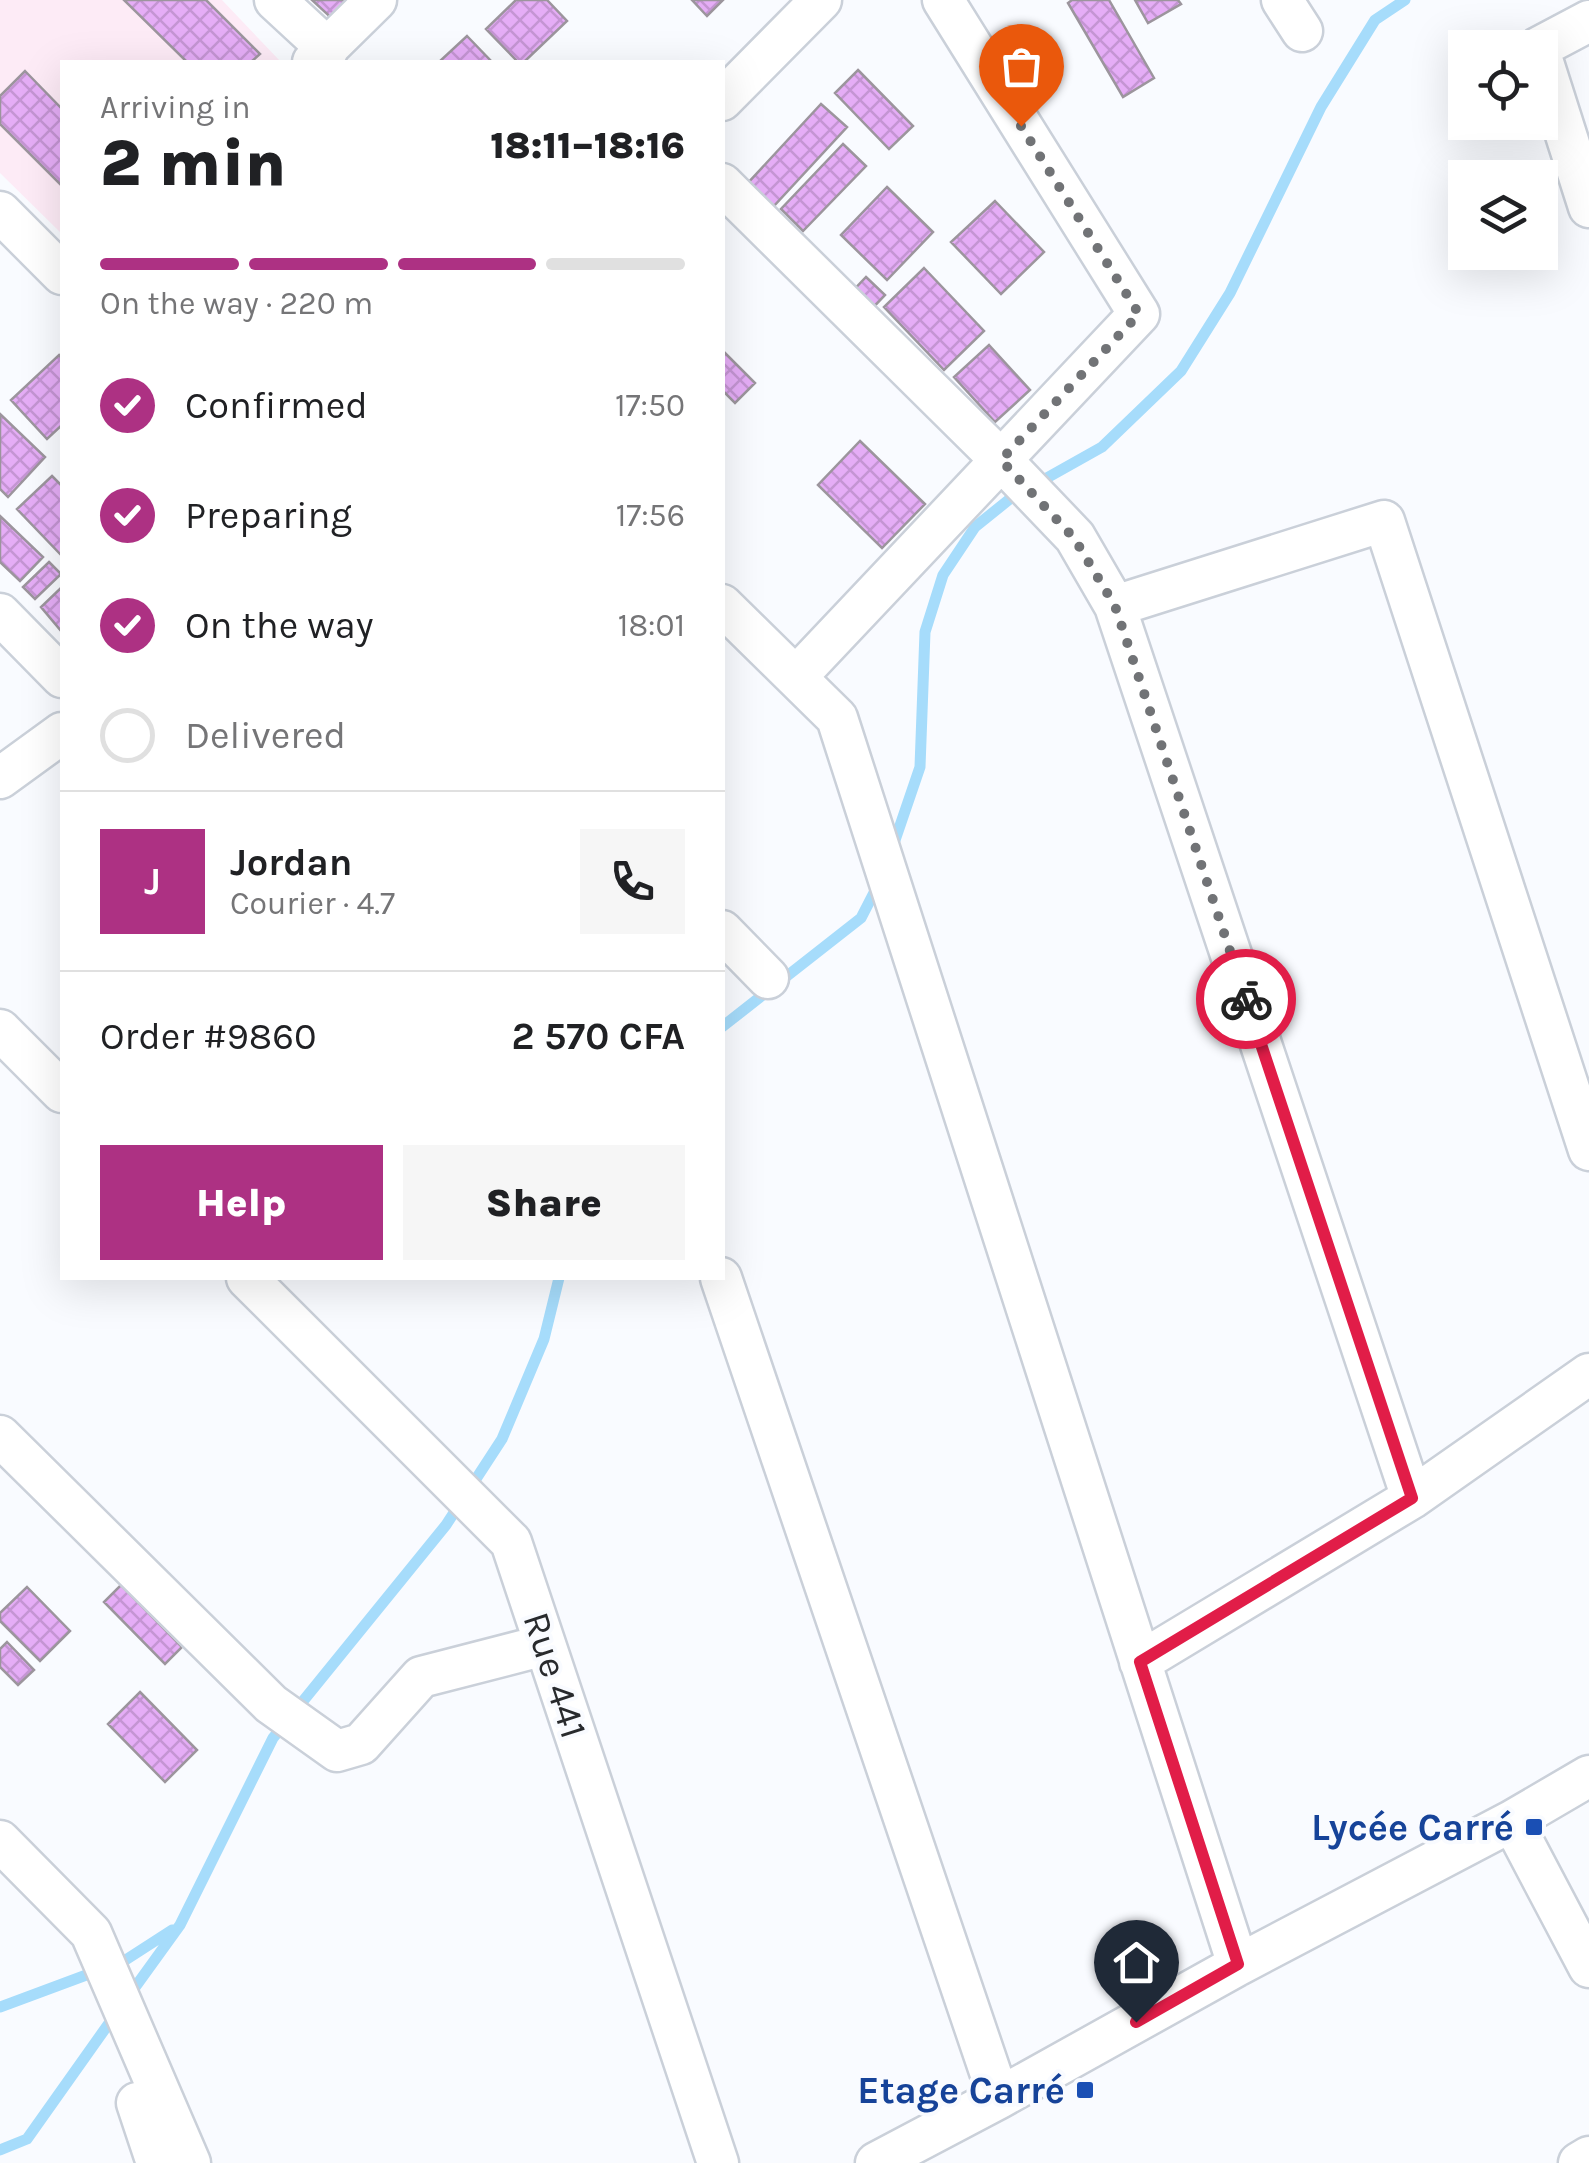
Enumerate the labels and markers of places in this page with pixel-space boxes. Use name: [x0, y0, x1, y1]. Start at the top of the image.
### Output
pin: [979, 24, 1064, 127]
place label: Lycée Carré: [1311, 1805, 1514, 1850]
marker: Lycée Carré: [1523, 1816, 1545, 1838]
pin: [1094, 1920, 1179, 2023]
place label: Etage Carré: [857, 2068, 1065, 2113]
marker: Etage Carré: [1074, 2079, 1096, 2101]

